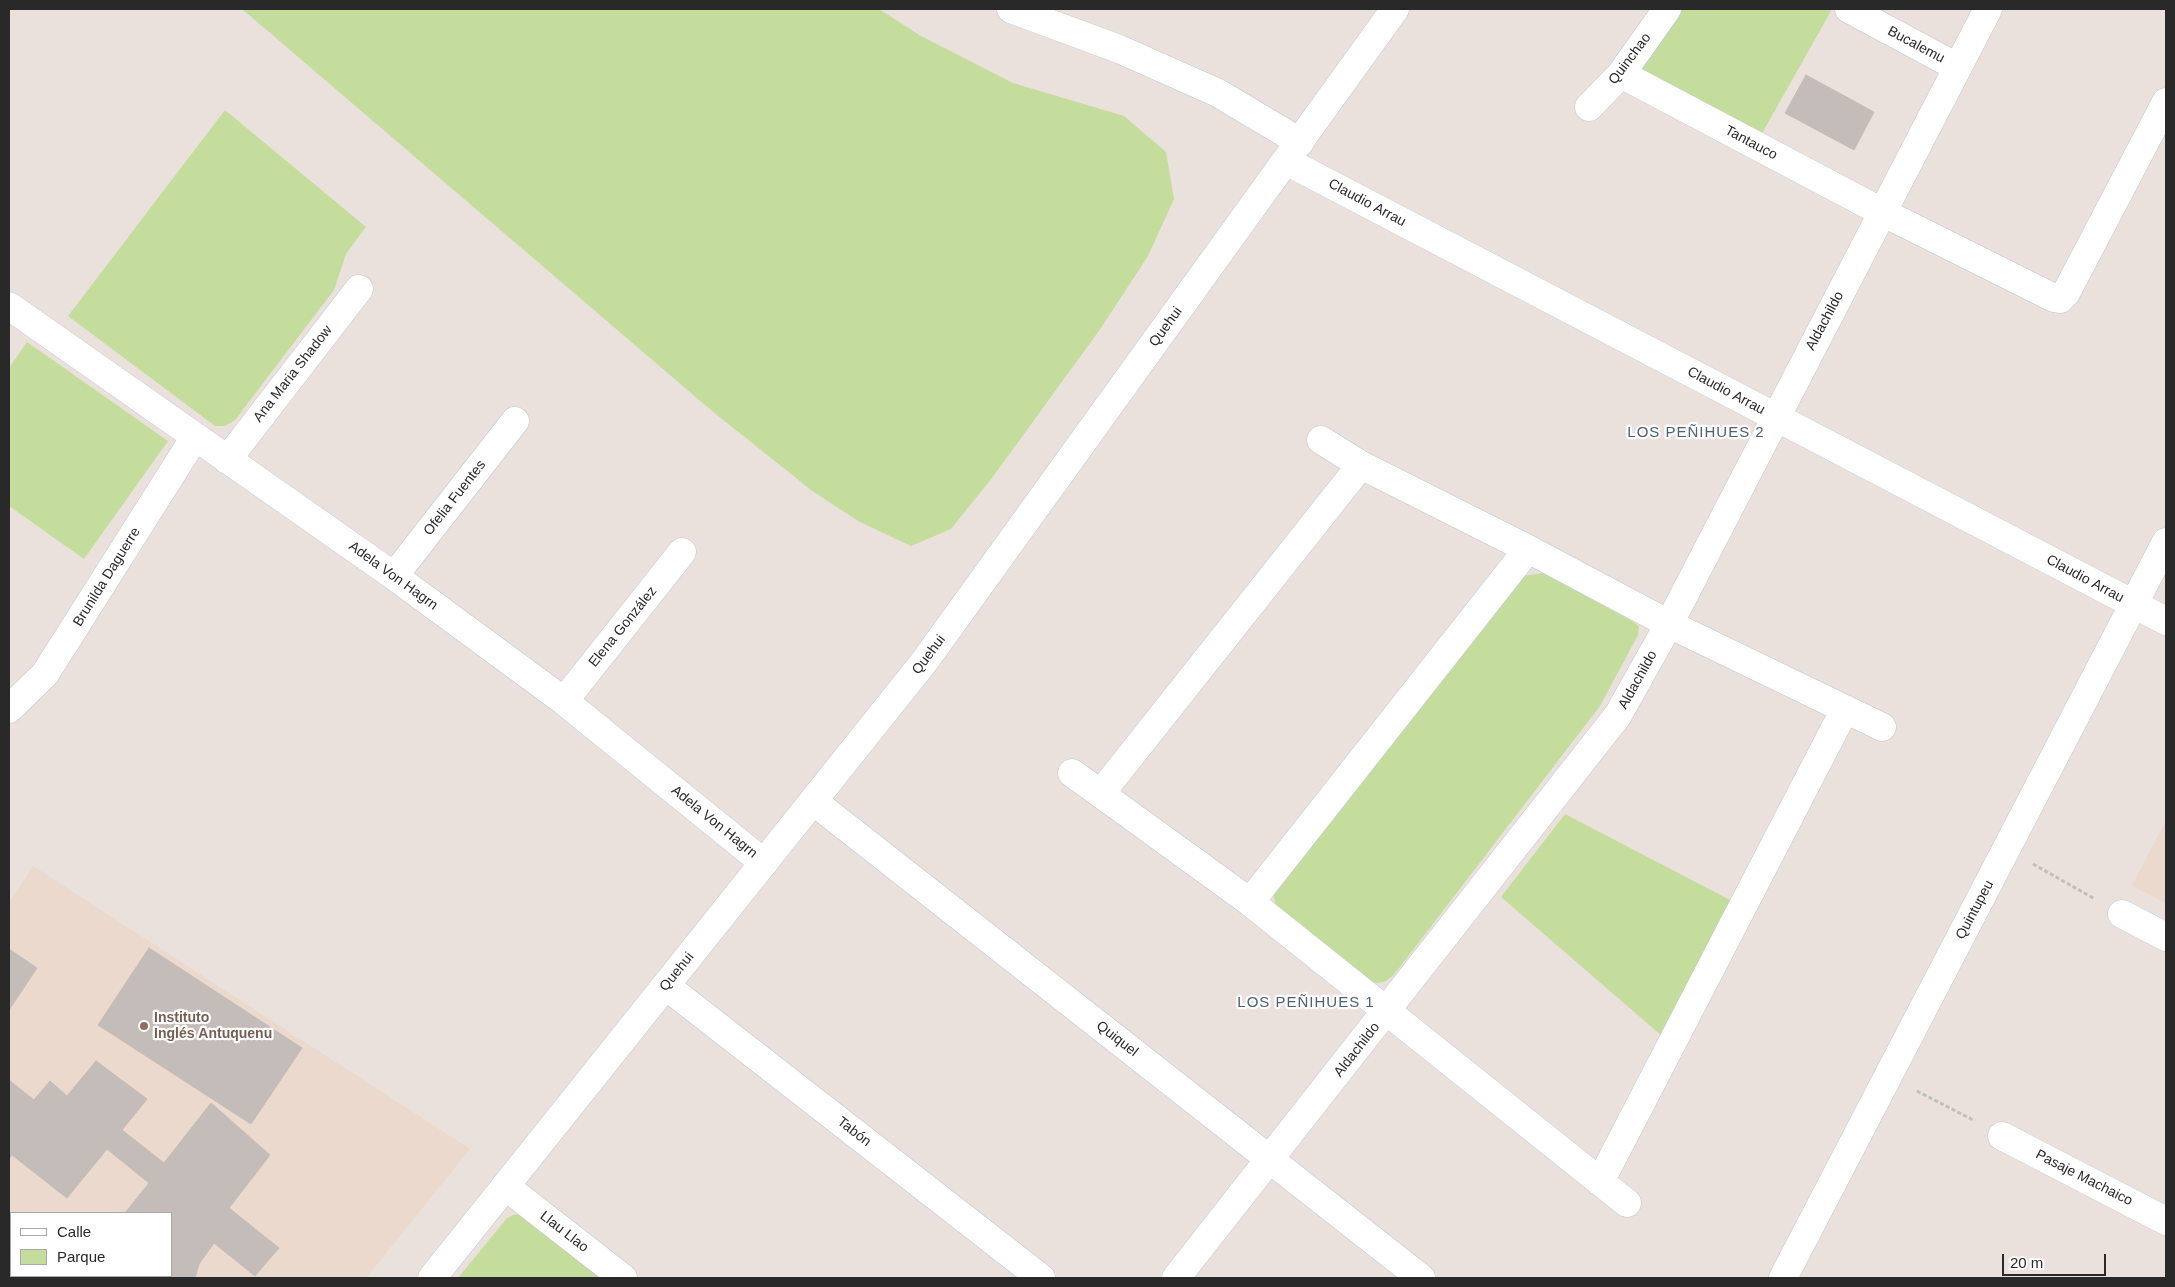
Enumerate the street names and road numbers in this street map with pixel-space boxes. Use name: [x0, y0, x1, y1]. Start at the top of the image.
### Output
street label: Bucalemu: [1885, 23, 1947, 67]
street label: Quinchao: [1605, 30, 1655, 88]
street label: Tantauco: [1722, 122, 1780, 164]
street label: Claudio Arrau: [1325, 175, 1409, 231]
street label: Aldachildo: [1802, 289, 1848, 353]
street label: Quehui: [1146, 304, 1186, 350]
street label: Ana Maria Shadow: [250, 322, 336, 426]
street label: Claudio Arrau: [1684, 363, 1768, 419]
street label: Ofelia Fuentes: [420, 457, 490, 539]
street label: Brunilda Daguerre: [70, 524, 144, 630]
street label: Adela Von Hagrn: [345, 538, 441, 614]
street label: Claudio Arrau: [2043, 551, 2127, 607]
street label: Elena González: [585, 583, 661, 671]
street label: Quehui: [909, 632, 949, 678]
street label: Aldachildo: [1615, 648, 1661, 712]
street label: Adela Von Hagrn: [668, 782, 760, 862]
street label: Quintupeu: [1952, 878, 1998, 942]
street label: Quehui: [656, 949, 698, 995]
street label: Quiquel: [1093, 1018, 1141, 1060]
street label: Aldachildo: [1330, 1019, 1384, 1081]
street label: Tabón: [834, 1114, 874, 1150]
street label: Pasaje Machaico: [2033, 1146, 2135, 1210]
street label: Llau Llao: [536, 1208, 592, 1256]

